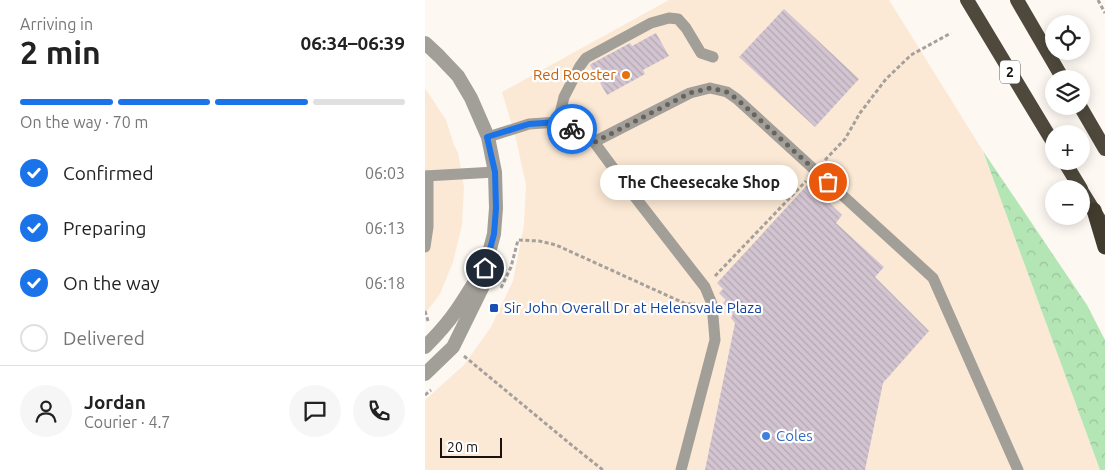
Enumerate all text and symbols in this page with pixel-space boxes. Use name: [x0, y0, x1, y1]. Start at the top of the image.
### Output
text: Arriving in: [20, 15, 93, 33]
map controls: [1045, 15, 1090, 225]
button: locate: [1045, 15, 1090, 60]
text: 06:34–06:39: [300, 32, 405, 54]
text: 2 min: [20, 34, 101, 70]
road number: 2: [1000, 61, 1020, 84]
place label: Red Rooster: [533, 66, 616, 83]
marker: Red Rooster: [620, 69, 632, 81]
button: layers: [1045, 70, 1090, 115]
courier: [547, 104, 597, 154]
text: On the way · 70 m: [20, 113, 148, 131]
icon: bike: [558, 115, 586, 143]
button: +: [1045, 125, 1090, 170]
icon: check: [20, 159, 48, 187]
pin: [807, 161, 849, 203]
text: Confirmed: [63, 162, 154, 184]
text: 06:03: [365, 164, 405, 182]
callout: The Cheesecake Shop: [600, 164, 798, 200]
icon: bag: [814, 168, 842, 196]
text: The Cheesecake Shop: [618, 173, 780, 191]
button: −: [1045, 180, 1090, 225]
icon: check: [20, 214, 48, 242]
text: Preparing: [63, 217, 147, 239]
text: 06:13: [365, 219, 405, 237]
pin: [464, 247, 506, 289]
icon: home: [471, 254, 499, 282]
icon: check: [20, 269, 48, 297]
text: On the way: [63, 272, 160, 294]
text: 06:18: [365, 274, 405, 292]
place label: Sir John Overall Dr at Helensvale Plaza: [504, 299, 762, 316]
marker: Sir John Overall Dr at Helensvale Plaza: [488, 302, 500, 314]
text: Delivered: [63, 327, 145, 349]
button: person: [20, 385, 72, 437]
button: chat: [289, 385, 341, 437]
button: phone: [353, 385, 405, 437]
text: Jordan: [84, 391, 146, 413]
text: Courier · 4.7: [84, 413, 170, 431]
place label: Coles: [776, 427, 813, 444]
marker: Coles: [760, 430, 772, 442]
scale bar: [440, 435, 503, 458]
text: 20 m: [447, 439, 478, 455]

